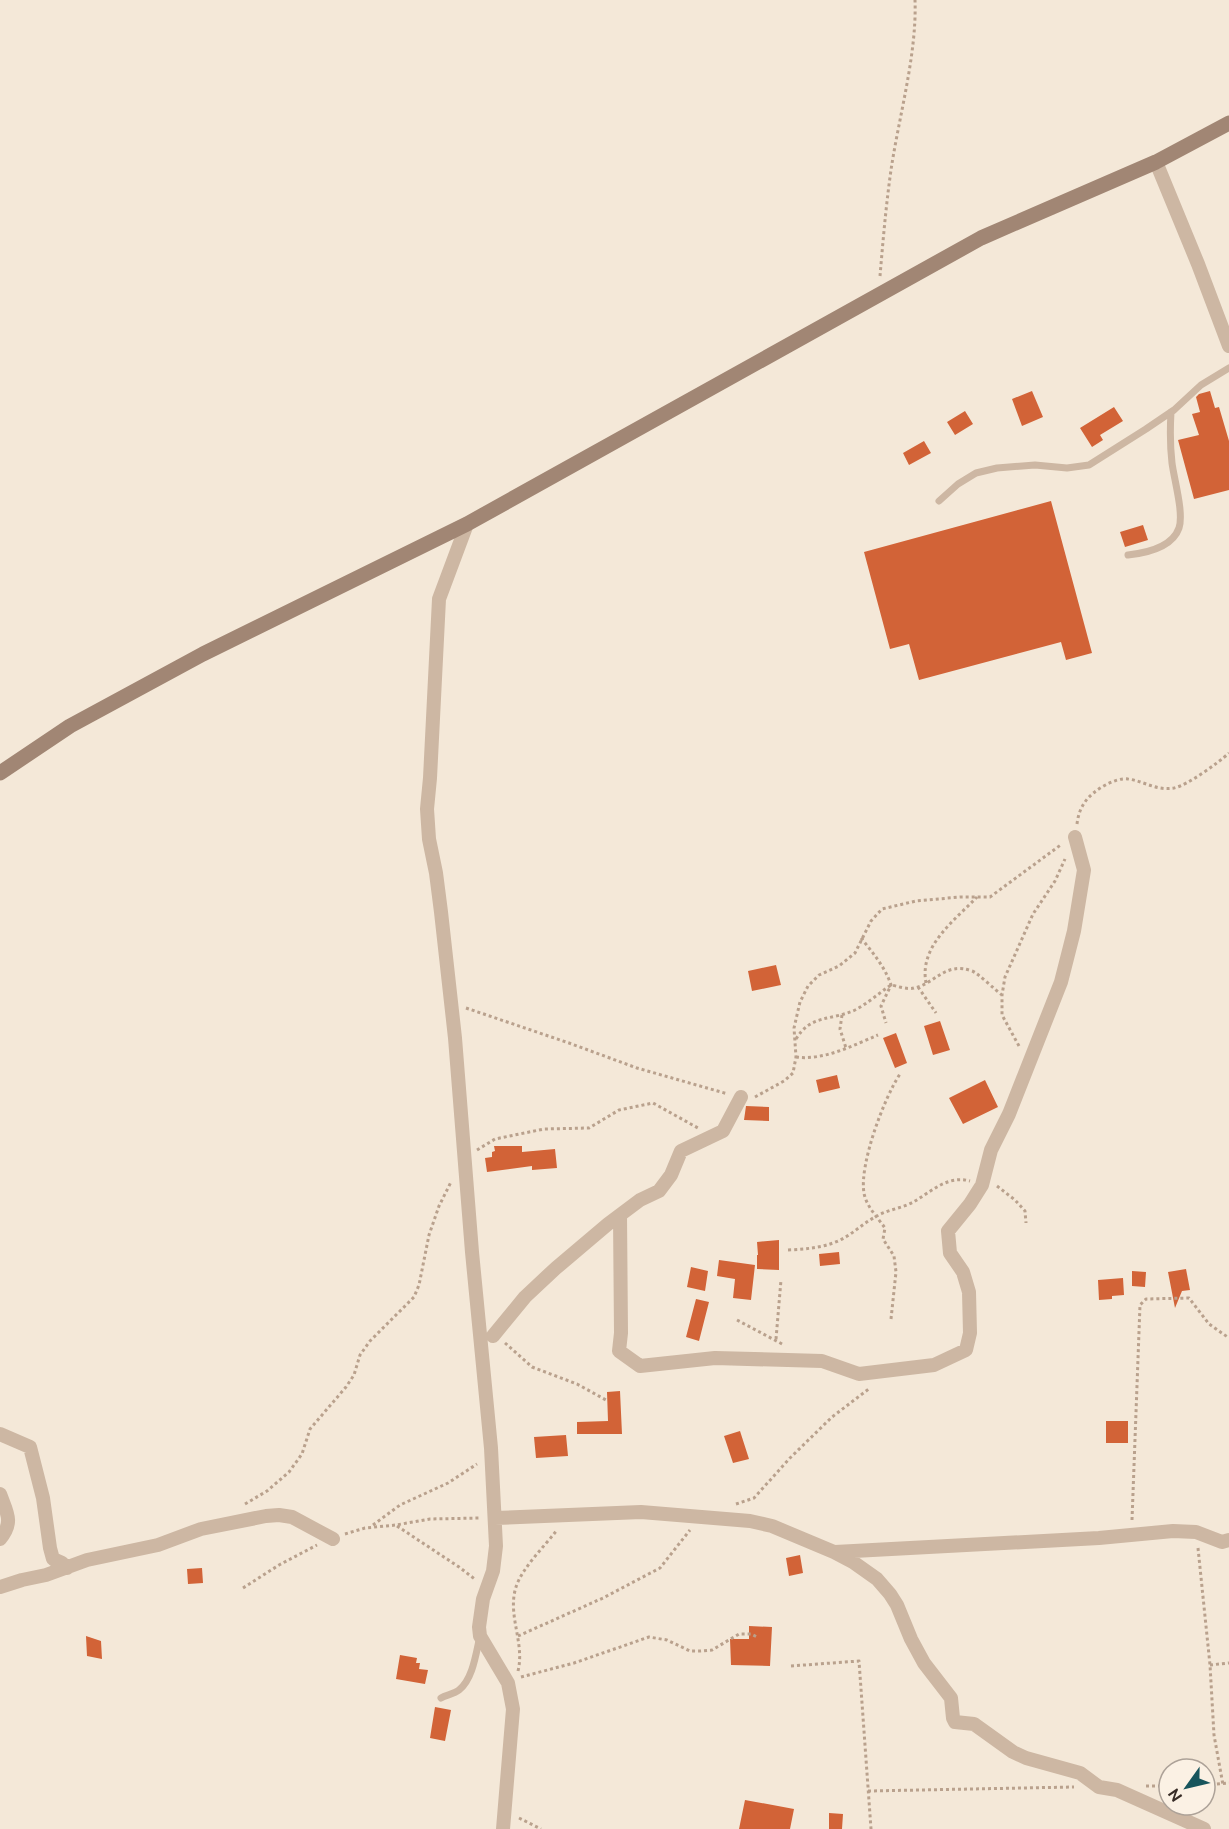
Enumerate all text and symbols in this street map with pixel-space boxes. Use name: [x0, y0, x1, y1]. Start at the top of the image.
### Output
north arrow: [1157, 1757, 1217, 1817]
text: N: [1164, 1785, 1185, 1805]

